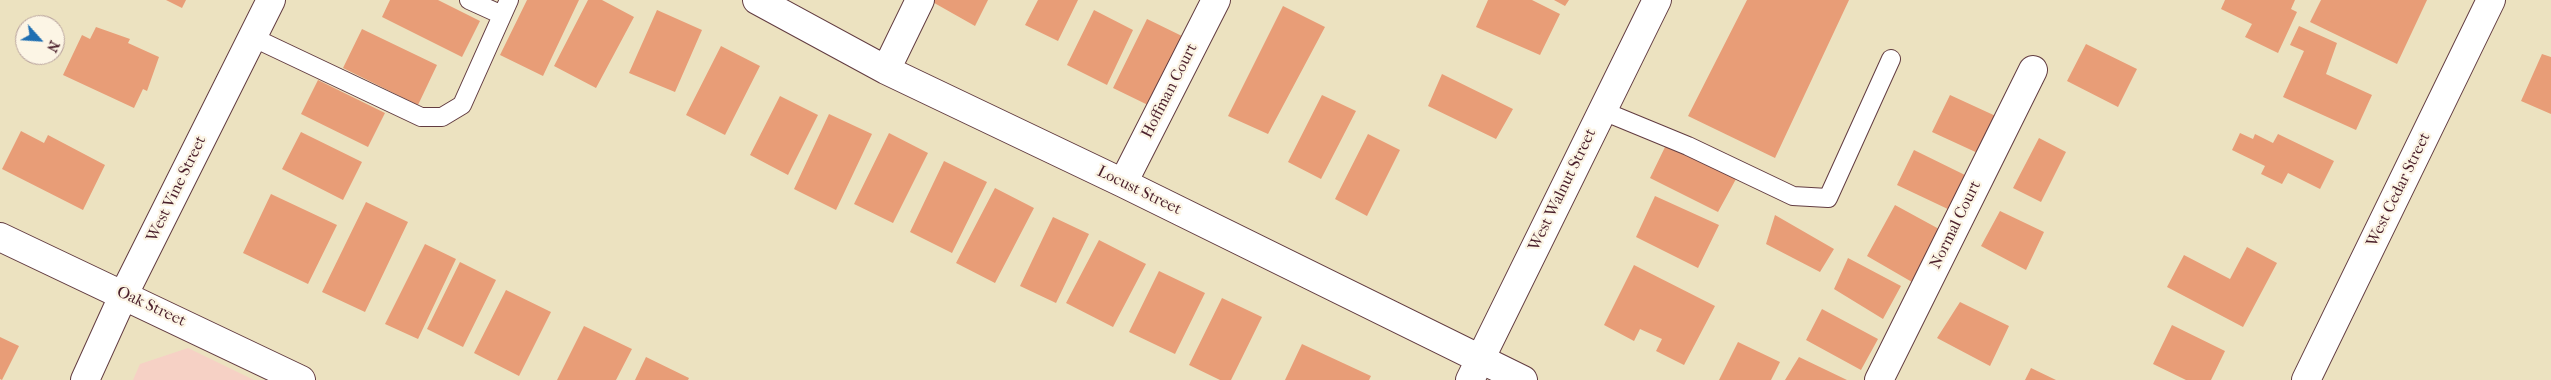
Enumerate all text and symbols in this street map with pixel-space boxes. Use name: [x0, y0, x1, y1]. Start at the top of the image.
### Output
north arrow: [15, 15, 65, 65]
text: N: [43, 38, 63, 55]
street label: Hoffman Court: [1138, 40, 1202, 142]
street label: West Walnut Street: [1525, 126, 1601, 254]
street label: West Cedar Street: [2363, 130, 2435, 250]
street label: West Vine Street: [143, 133, 211, 245]
street label: Locust Street: [1094, 162, 1184, 220]
street label: Normal Court: [1926, 178, 1986, 272]
street label: Oak Street: [113, 283, 189, 331]

